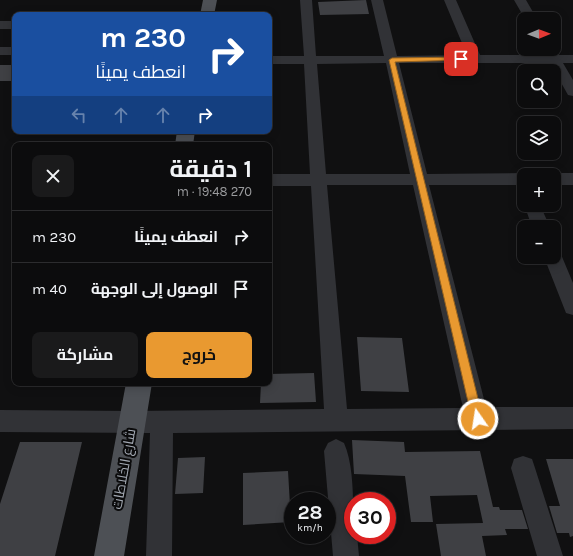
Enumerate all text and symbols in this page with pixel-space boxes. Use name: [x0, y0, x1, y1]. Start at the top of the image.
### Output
north arrow: [517, 12, 561, 56]
map controls: [517, 12, 561, 264]
text: 230 m: [100, 21, 186, 54]
icon: right: [200, 28, 252, 80]
pin: [444, 42, 478, 76]
icon: arrive: [450, 48, 472, 70]
text: انعطف يمينًا: [95, 61, 186, 83]
button: search: [517, 64, 561, 108]
icon: left: [68, 104, 90, 126]
icon: ahead: [110, 104, 132, 126]
icon: ahead: [152, 104, 174, 126]
icon: right: [194, 104, 216, 126]
button: layers: [517, 116, 561, 160]
button: close: [32, 155, 74, 197]
text: 1 دقيقة: [170, 155, 252, 183]
button: +: [517, 168, 561, 212]
text: 270 m · 19:48: [177, 184, 252, 199]
button: −: [517, 220, 561, 264]
icon: right: [230, 226, 252, 248]
text: 230 m: [32, 228, 76, 246]
text: انعطف يمينًا: [134, 228, 218, 246]
icon: arrive: [230, 278, 252, 300]
text: 40 m: [32, 280, 67, 298]
text: الوصول إلى الوجهة: [91, 280, 218, 298]
button: مشاركة: [32, 332, 138, 378]
button: خروج: [146, 332, 252, 378]
position arrow: [457, 398, 499, 440]
street label: شارع الخلاطات: [109, 427, 139, 511]
speed limit sign: 30: [344, 492, 396, 544]
text: 28: [297, 501, 323, 524]
text: km/h: [297, 522, 323, 534]

